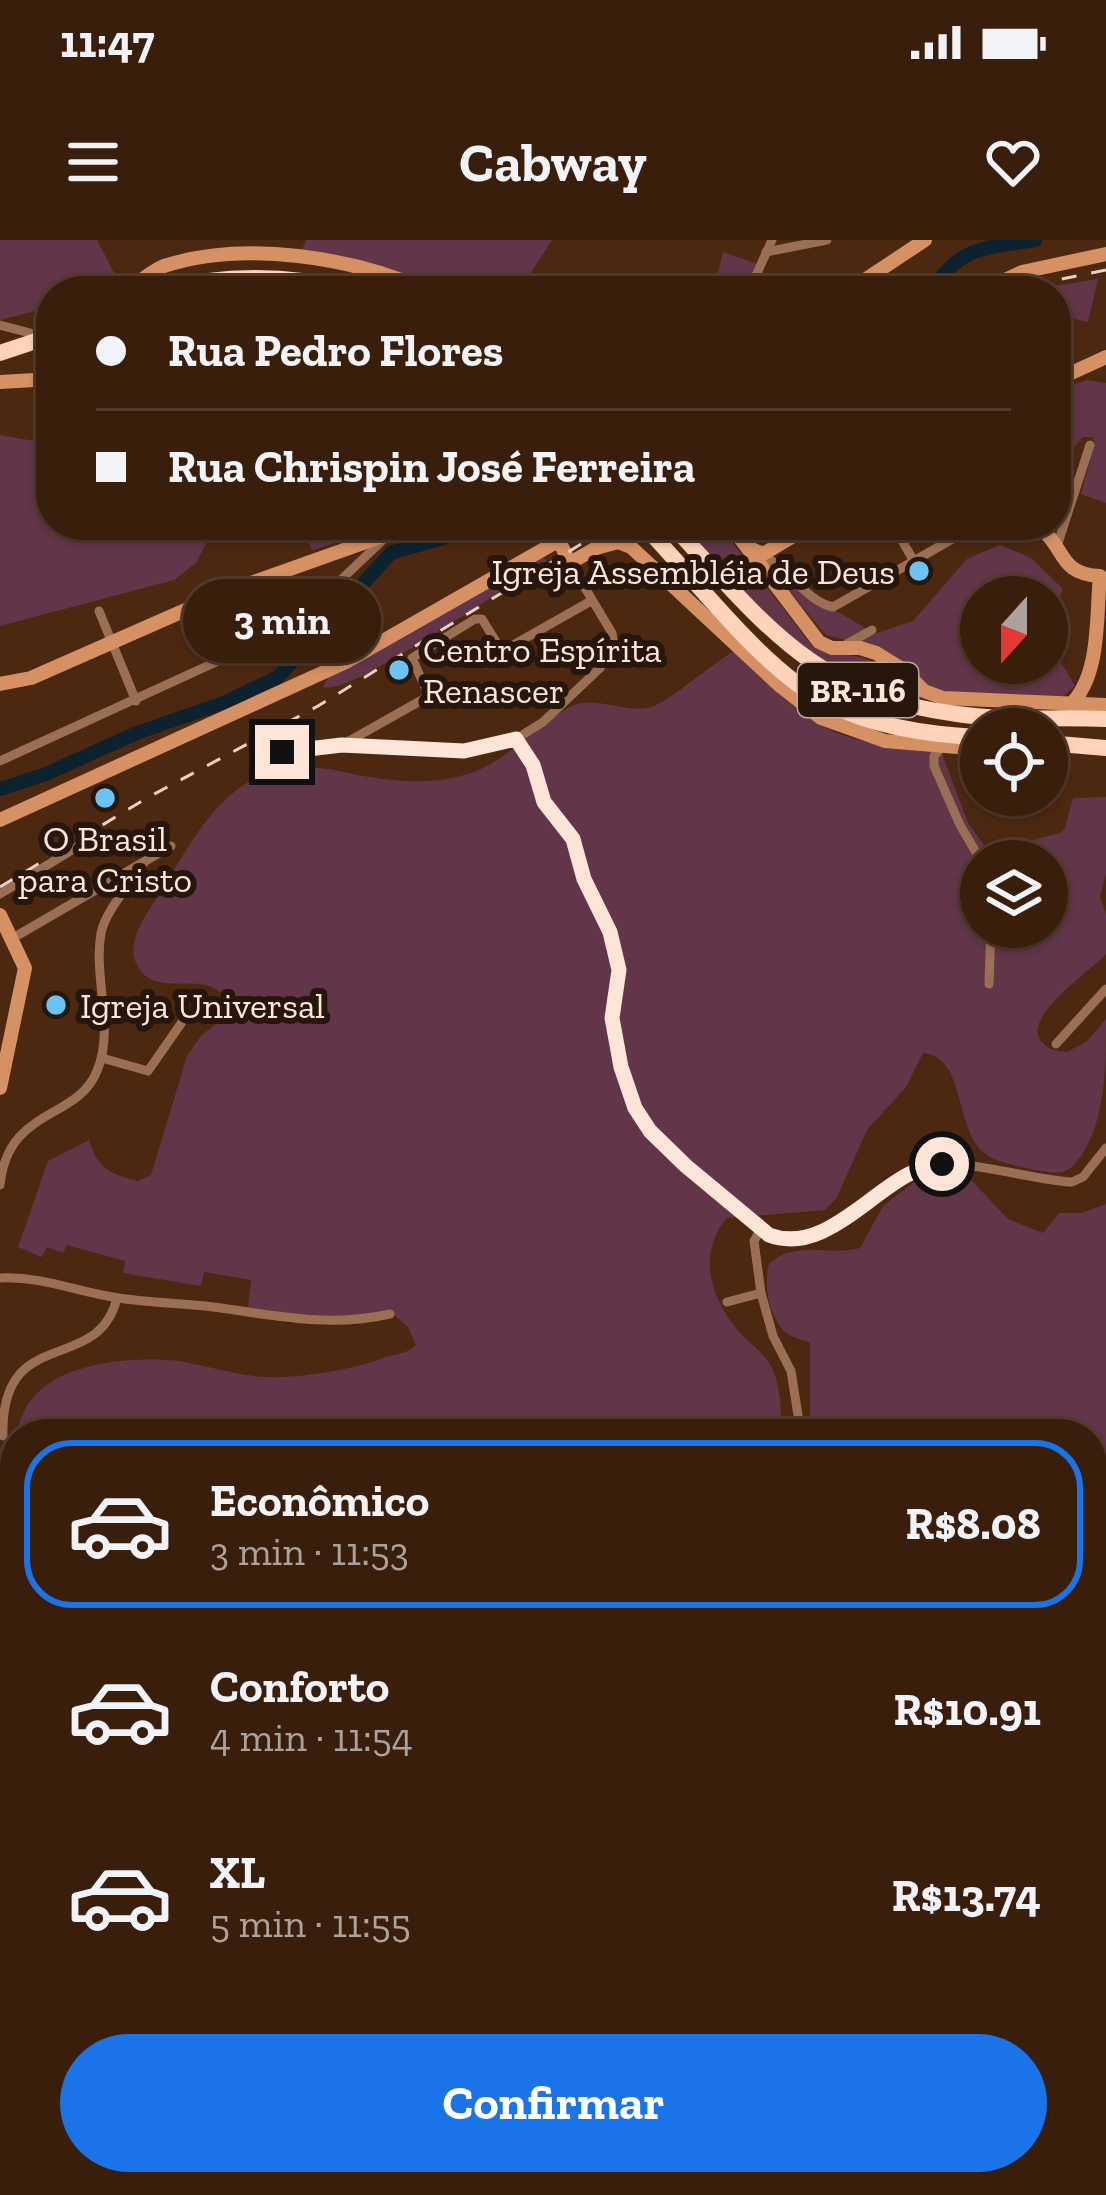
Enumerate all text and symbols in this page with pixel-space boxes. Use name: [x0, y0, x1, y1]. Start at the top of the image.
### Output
text: 11:47: [60, 15, 155, 69]
icon: menu: [60, 129, 126, 195]
icon: heart: [980, 129, 1046, 195]
text: Cabway: [459, 130, 647, 195]
text: Rua Pedro Flores: [168, 324, 503, 378]
text: Rua Chrispin José Ferreira: [168, 440, 695, 494]
place label: Igreja Assembléia de Deus: [492, 550, 895, 593]
marker: Igreja Assembléia de Deus: [906, 558, 932, 584]
north arrow: [960, 576, 1068, 684]
map controls: [960, 576, 1068, 948]
callout: 3 min: [183, 578, 381, 662]
text: 3 min: [233, 597, 331, 644]
place label: Centro Espírita Renascer: [423, 628, 662, 712]
marker: Centro Espírita Renascer: [386, 657, 412, 683]
road number: BR-116: [798, 663, 918, 717]
button: locate: [960, 708, 1068, 816]
route end: [255, 725, 309, 779]
marker: O Brasil para Cristo: [92, 785, 118, 811]
place label: O Brasil para Cristo: [18, 817, 192, 901]
button: layers: [960, 840, 1068, 948]
place label: Igreja Universal: [80, 984, 325, 1027]
marker: Igreja Universal: [43, 992, 69, 1018]
route start: [915, 1137, 969, 1191]
icon: car: [66, 1470, 174, 1578]
text: Econômico: [210, 1474, 429, 1528]
text: R$8.08: [906, 1497, 1041, 1551]
text: 3 min · 11:53: [210, 1528, 409, 1575]
icon: car: [66, 1656, 174, 1764]
text: Conforto: [210, 1660, 389, 1714]
text: R$10.91: [894, 1683, 1041, 1737]
text: 4 min · 11:54: [210, 1714, 413, 1761]
icon: car: [66, 1842, 174, 1950]
text: XL: [210, 1846, 265, 1900]
text: R$13.74: [892, 1869, 1041, 1923]
text: 5 min · 11:55: [210, 1900, 411, 1947]
button: Confirmar: [60, 2034, 1047, 2172]

